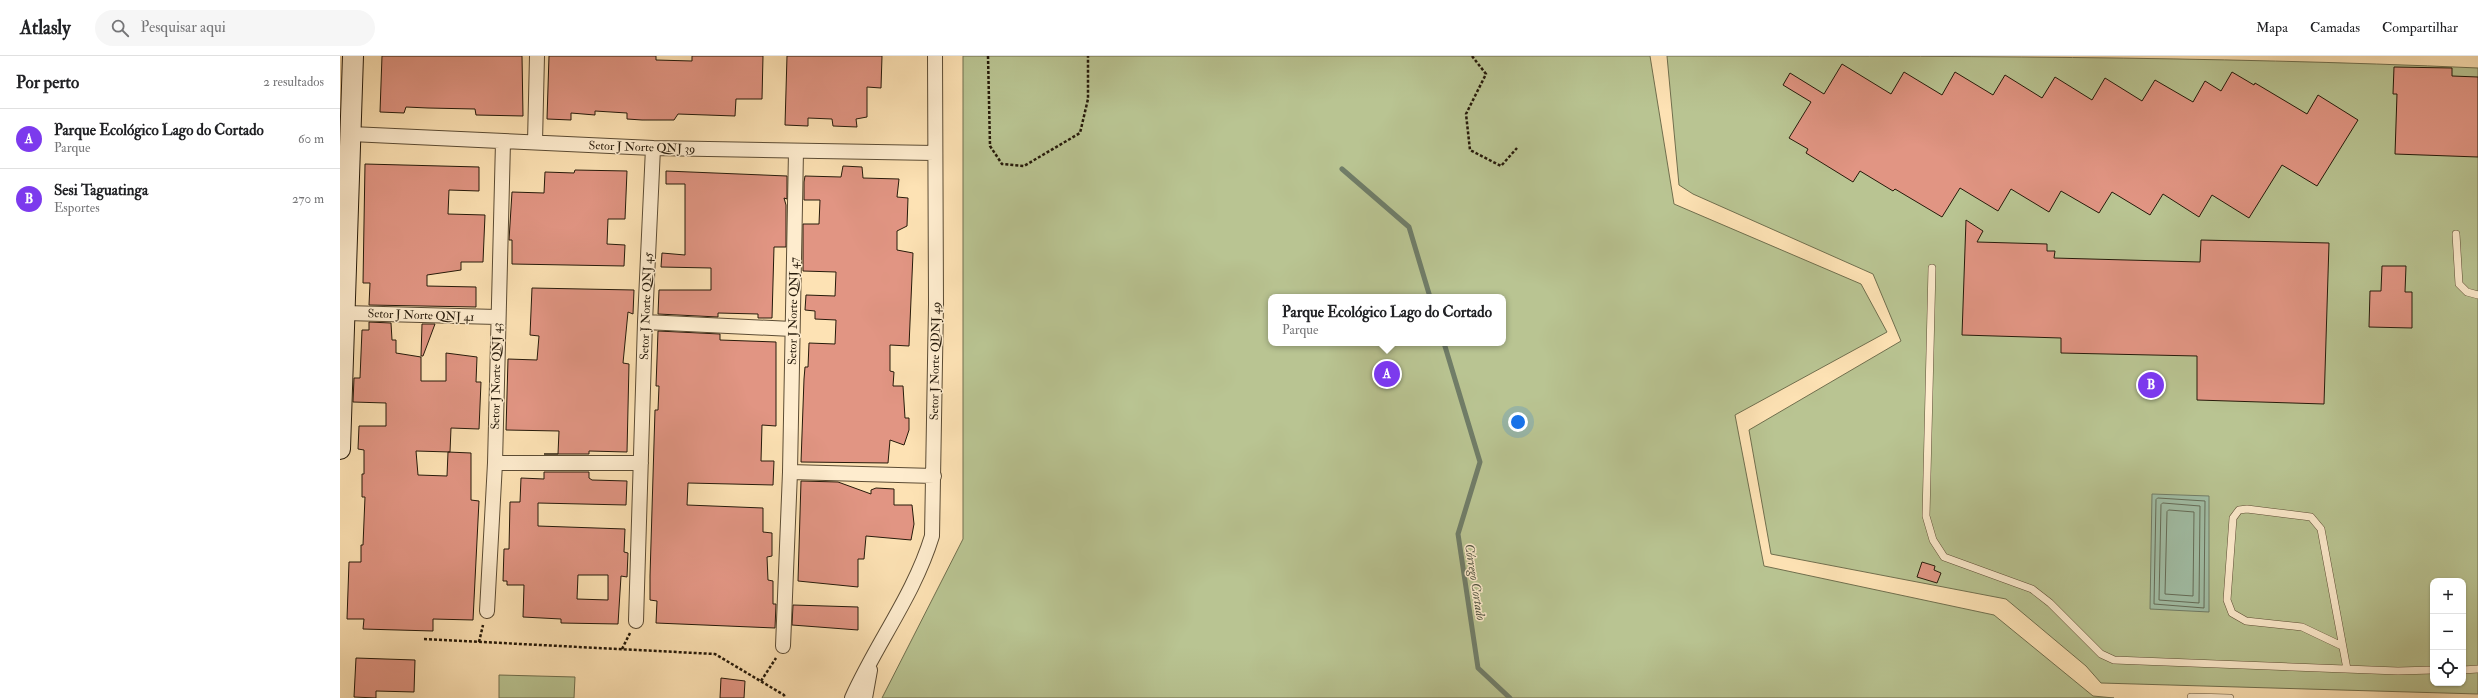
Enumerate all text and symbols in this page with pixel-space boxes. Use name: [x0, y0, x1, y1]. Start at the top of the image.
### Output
search box: [95, 10, 375, 46]
text: Atlasly: [20, 16, 71, 40]
icon: search: [109, 17, 131, 39]
text: Pesquisar aqui: [141, 18, 226, 37]
text: Mapa: [2256, 19, 2288, 36]
text: Camadas: [2310, 19, 2360, 36]
text: Compartilhar: [2382, 19, 2458, 36]
text: Por perto: [16, 72, 79, 93]
text: 2 resultados: [263, 74, 324, 90]
text: Parque Ecológico Lago do Cortado: [54, 121, 264, 140]
text: A: [25, 131, 33, 147]
text: 60 m: [298, 131, 324, 147]
street label: Setor J Norte QNJ 39: [588, 138, 696, 157]
text: Parque: [54, 140, 90, 156]
text: Sesi Taguatinga: [54, 181, 148, 200]
text: B: [25, 191, 33, 207]
text: 270 m: [292, 191, 324, 207]
text: Esportes: [54, 200, 100, 216]
street label: Setor J Norte QNJ 45: [637, 251, 656, 360]
street label: Setor J Norte QNJ 47: [785, 257, 802, 365]
popup: [1268, 294, 1506, 346]
street label: Setor J Norte QDNJ 49: [927, 302, 944, 420]
text: Parque Ecológico Lago do Cortado: [1282, 303, 1492, 322]
street label: Setor J Norte QNJ 41: [367, 306, 475, 325]
street label: Setor J Norte QNJ 43: [488, 322, 505, 430]
text: Parque: [1282, 322, 1319, 338]
pin: A: [1374, 359, 1400, 389]
pin: B: [2138, 370, 2164, 400]
your location: [1508, 412, 1528, 432]
water label: Córrego Cortado: [1461, 543, 1489, 622]
map controls: [2430, 578, 2466, 686]
button: +: [2430, 578, 2466, 614]
button: −: [2430, 614, 2466, 650]
button: locate: [2430, 650, 2466, 686]

